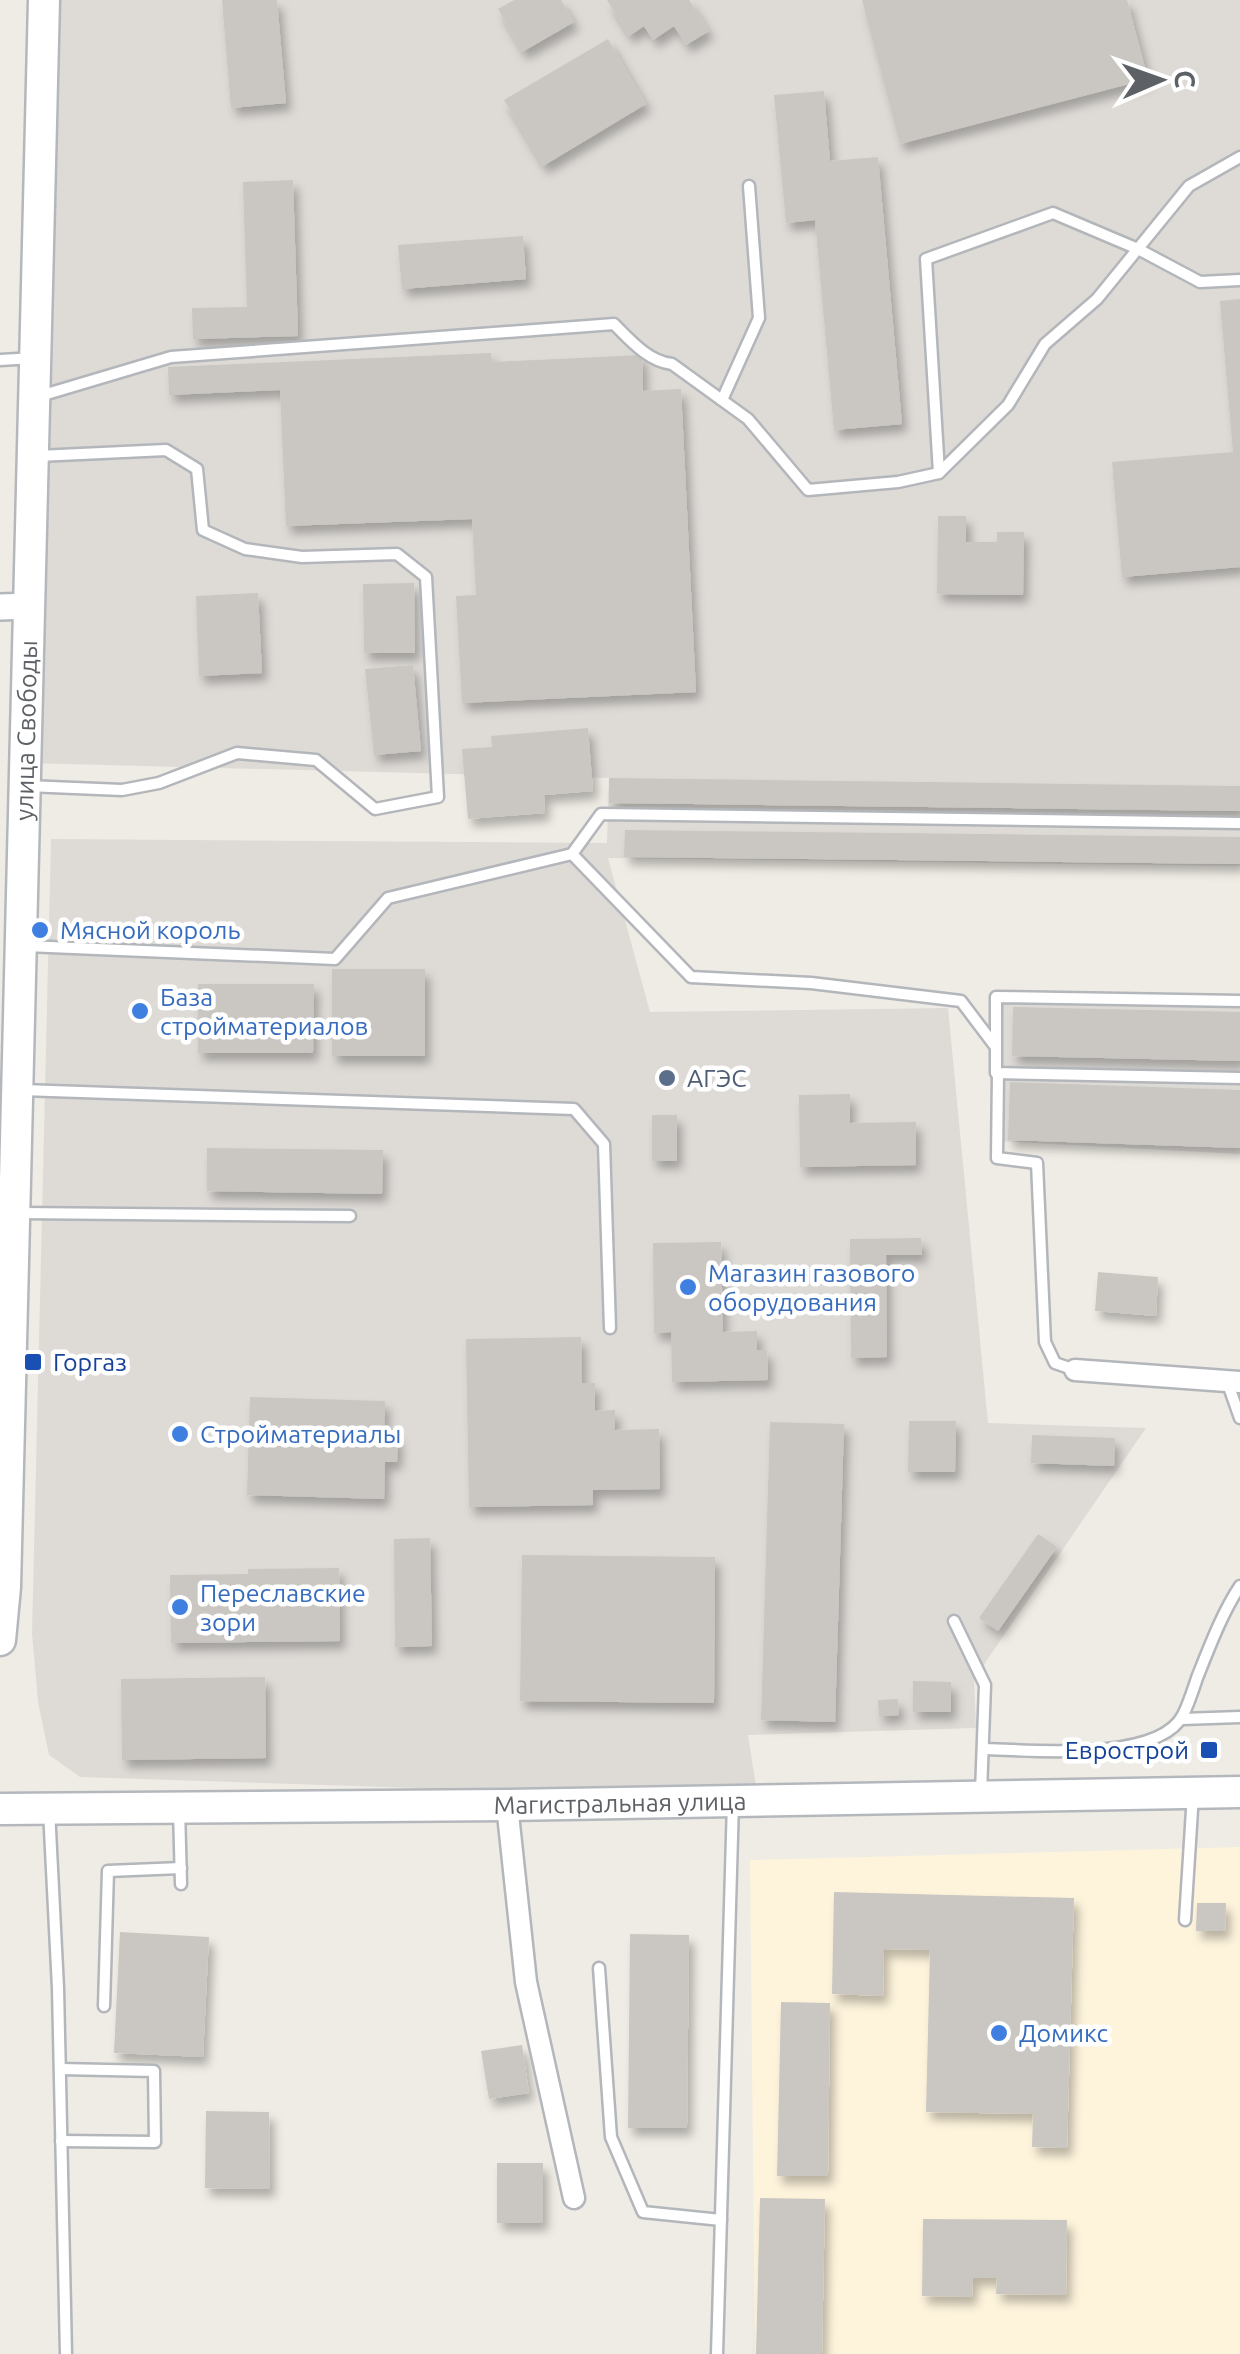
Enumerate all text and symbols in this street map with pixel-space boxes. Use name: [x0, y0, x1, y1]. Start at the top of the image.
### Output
north arrow: [1110, 30, 1210, 130]
text: С: [1170, 70, 1201, 89]
street label: улица Свободы: [10, 640, 42, 821]
place label: Мясной король: [60, 916, 240, 944]
marker: Мясной король: [29, 919, 51, 941]
place label: База стройматериалов: [160, 983, 368, 1040]
marker: База стройматериалов: [129, 1000, 151, 1022]
place label: АГЭС: [687, 1064, 747, 1092]
marker: АГЭС: [656, 1067, 678, 1089]
place label: Магазин газового оборудования: [708, 1259, 915, 1316]
marker: Магазин газового оборудования: [677, 1276, 699, 1298]
place label: Горгаз: [53, 1348, 127, 1376]
marker: Горгаз: [22, 1351, 44, 1373]
place label: Стройматериалы: [200, 1420, 401, 1448]
marker: Стройматериалы: [169, 1423, 191, 1445]
place label: Переславские зори: [200, 1579, 366, 1636]
marker: Переславские зори: [169, 1596, 191, 1618]
place label: Еврострой: [1065, 1736, 1189, 1764]
marker: Еврострой: [1198, 1739, 1220, 1761]
street label: Магистральная улица: [493, 1787, 747, 1819]
place label: Домикс: [1019, 2019, 1109, 2047]
marker: Домикс: [988, 2022, 1010, 2044]

